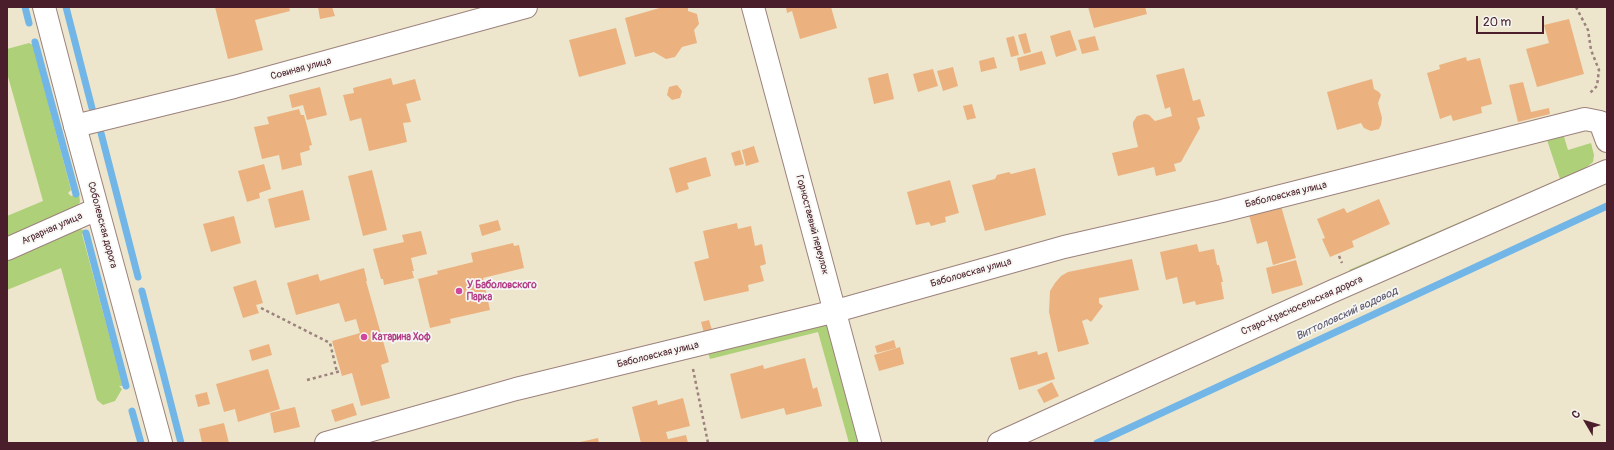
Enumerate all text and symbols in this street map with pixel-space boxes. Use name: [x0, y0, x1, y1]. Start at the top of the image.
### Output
scale bar: [1478, 8, 1546, 34]
text: 20 m: [1483, 15, 1511, 30]
street label: Совиная улица: [269, 55, 333, 83]
street label: Горностаевый переулок: [793, 174, 831, 276]
street label: Баболовская улица: [1244, 179, 1328, 211]
street label: Соболевская дорога: [85, 180, 119, 270]
street label: Аграрная улица: [20, 210, 84, 248]
street label: Баболовская улица: [929, 256, 1013, 290]
street label: Старо-Красносельская дорога: [1239, 274, 1365, 338]
place label: У Баболовского Парка: [467, 279, 537, 302]
water label: Виттоловский водовод: [1294, 285, 1400, 343]
marker: У Баболовского Парка: [454, 286, 464, 296]
place label: Катарина Хоф: [372, 331, 431, 343]
marker: Катарина Хоф: [359, 332, 369, 342]
street label: Баболовская улица: [616, 339, 700, 371]
north arrow: [1566, 402, 1606, 442]
text: С: [1569, 408, 1583, 421]

